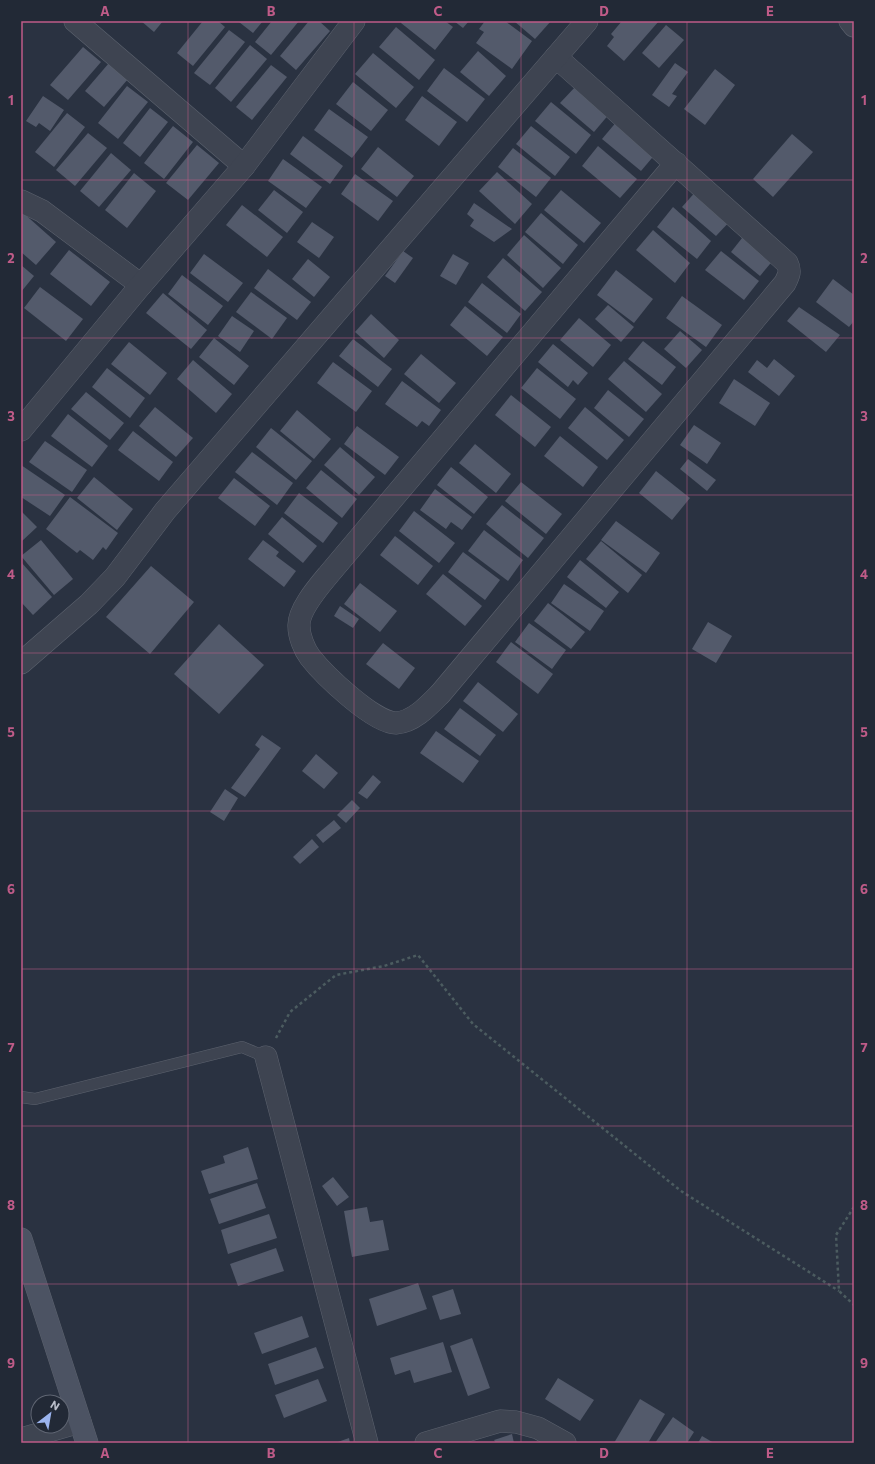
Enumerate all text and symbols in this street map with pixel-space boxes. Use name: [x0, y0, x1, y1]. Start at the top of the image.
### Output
text: A: [100, 3, 110, 19]
text: B: [267, 3, 276, 19]
text: C: [434, 3, 443, 19]
text: D: [599, 3, 609, 19]
text: E: [766, 3, 774, 19]
text: 1: [8, 92, 14, 108]
text: 1: [861, 92, 867, 108]
text: 2: [7, 250, 15, 266]
text: 2: [860, 250, 868, 266]
text: 3: [7, 408, 15, 424]
text: 3: [860, 408, 868, 424]
text: 4: [7, 566, 15, 582]
text: 4: [860, 566, 868, 582]
text: 5: [7, 724, 15, 740]
text: 5: [860, 724, 868, 740]
text: 6: [7, 881, 15, 897]
text: 6: [860, 881, 868, 897]
text: 7: [7, 1039, 15, 1055]
text: 7: [860, 1039, 868, 1055]
text: 8: [7, 1197, 15, 1213]
text: 8: [860, 1197, 868, 1213]
text: 9: [7, 1355, 15, 1371]
text: 9: [860, 1355, 868, 1371]
north arrow: [30, 1394, 70, 1434]
text: N: [49, 1397, 62, 1413]
text: A: [100, 1445, 110, 1461]
text: B: [267, 1445, 276, 1461]
text: C: [434, 1445, 443, 1461]
text: D: [599, 1445, 609, 1461]
text: E: [766, 1445, 774, 1461]

